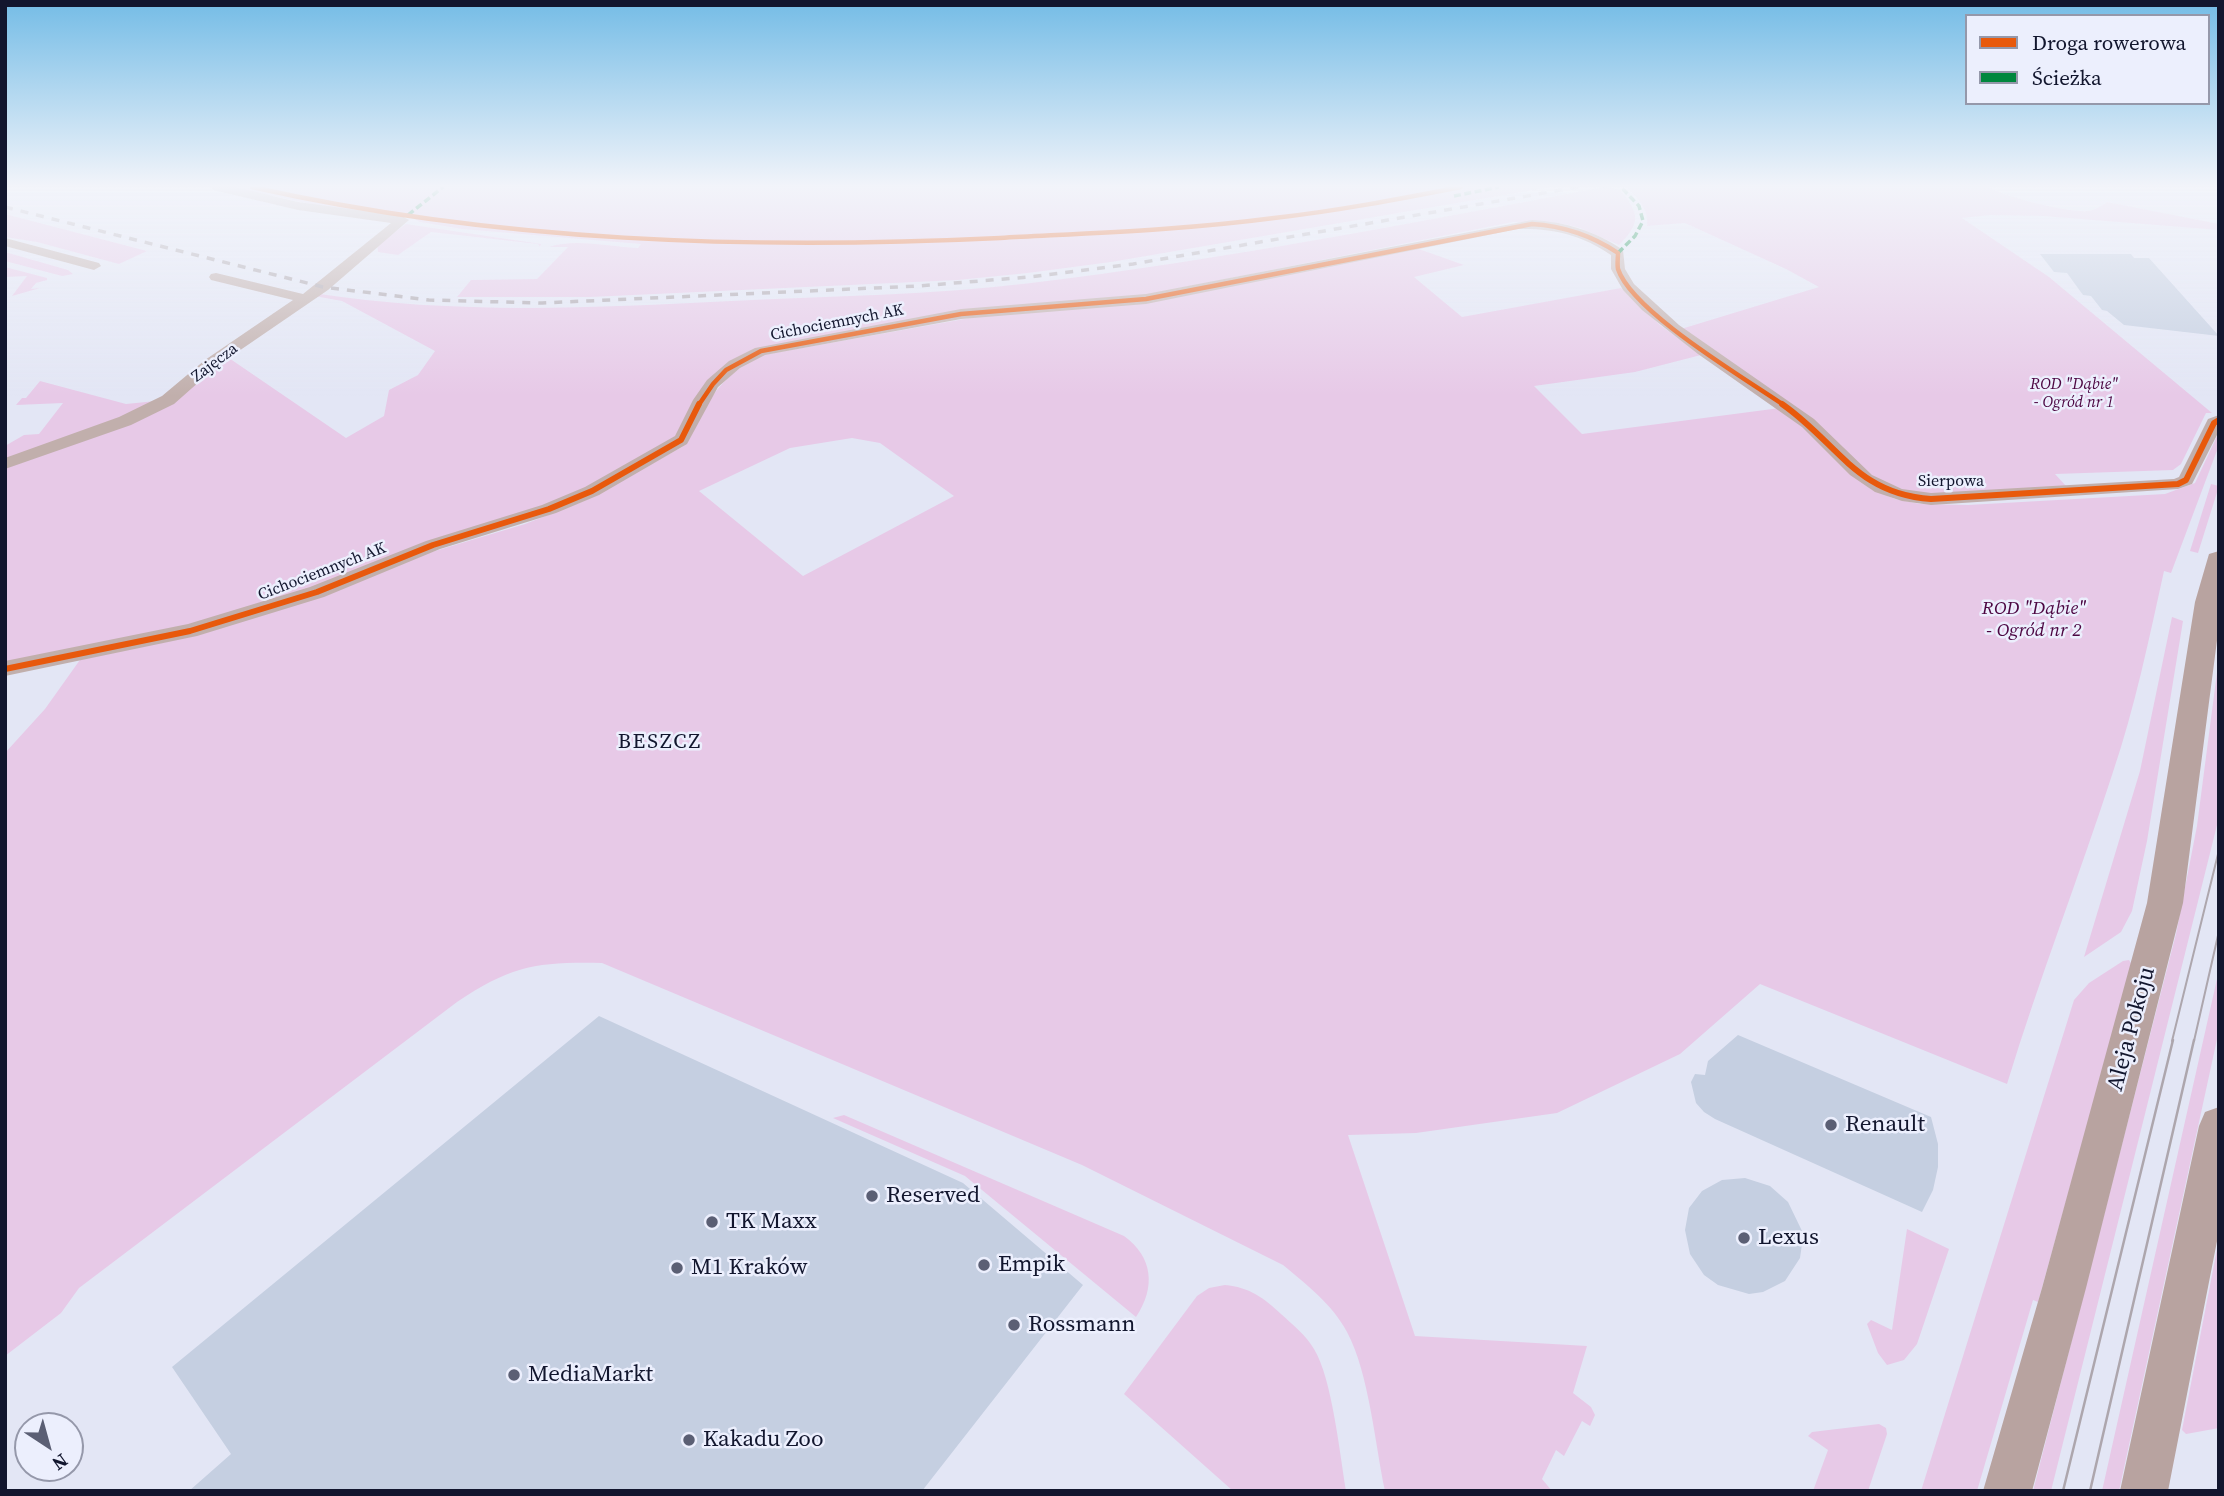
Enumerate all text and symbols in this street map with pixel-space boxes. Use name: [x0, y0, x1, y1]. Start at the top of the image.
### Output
legend: [1965, 14, 2210, 105]
text: Droga rowerowa: [2032, 28, 2186, 57]
text: Ścieżka: [2032, 63, 2102, 92]
street label: Cichociemnych AK: [769, 301, 905, 345]
street label: Zajęcza: [188, 339, 242, 387]
park label: ROD "Dąbie" - Ogród nr 1: [2030, 375, 2118, 413]
street label: Sierpowa: [1918, 472, 1984, 492]
street label: Cichociemnych AK: [255, 539, 389, 605]
park label: ROD "Dąbie" - Ogród nr 2: [1982, 598, 2086, 642]
district label: BESZCZ: [619, 730, 701, 756]
street label: Aleja Pokoju: [2102, 964, 2162, 1094]
place label: Renault: [1845, 1111, 1925, 1139]
marker: Renault: [1823, 1117, 1839, 1133]
place label: Reserved: [886, 1182, 980, 1210]
marker: Reserved: [864, 1188, 880, 1204]
place label: TK Maxx: [726, 1208, 817, 1236]
marker: TK Maxx: [704, 1214, 720, 1230]
place label: Lexus: [1758, 1224, 1819, 1252]
marker: Lexus: [1736, 1230, 1752, 1246]
place label: Empik: [998, 1251, 1065, 1279]
place label: M1 Kraków: [691, 1254, 807, 1282]
marker: Empik: [976, 1257, 992, 1273]
marker: M1 Kraków: [669, 1260, 685, 1276]
place label: Rossmann: [1028, 1311, 1136, 1339]
marker: Rossmann: [1006, 1317, 1022, 1333]
place label: MediaMarkt: [528, 1361, 653, 1389]
marker: MediaMarkt: [506, 1367, 522, 1383]
north arrow: [14, 1412, 84, 1482]
place label: Kakadu Zoo: [703, 1426, 824, 1454]
marker: Kakadu Zoo: [681, 1432, 697, 1448]
text: N: [47, 1448, 73, 1477]

